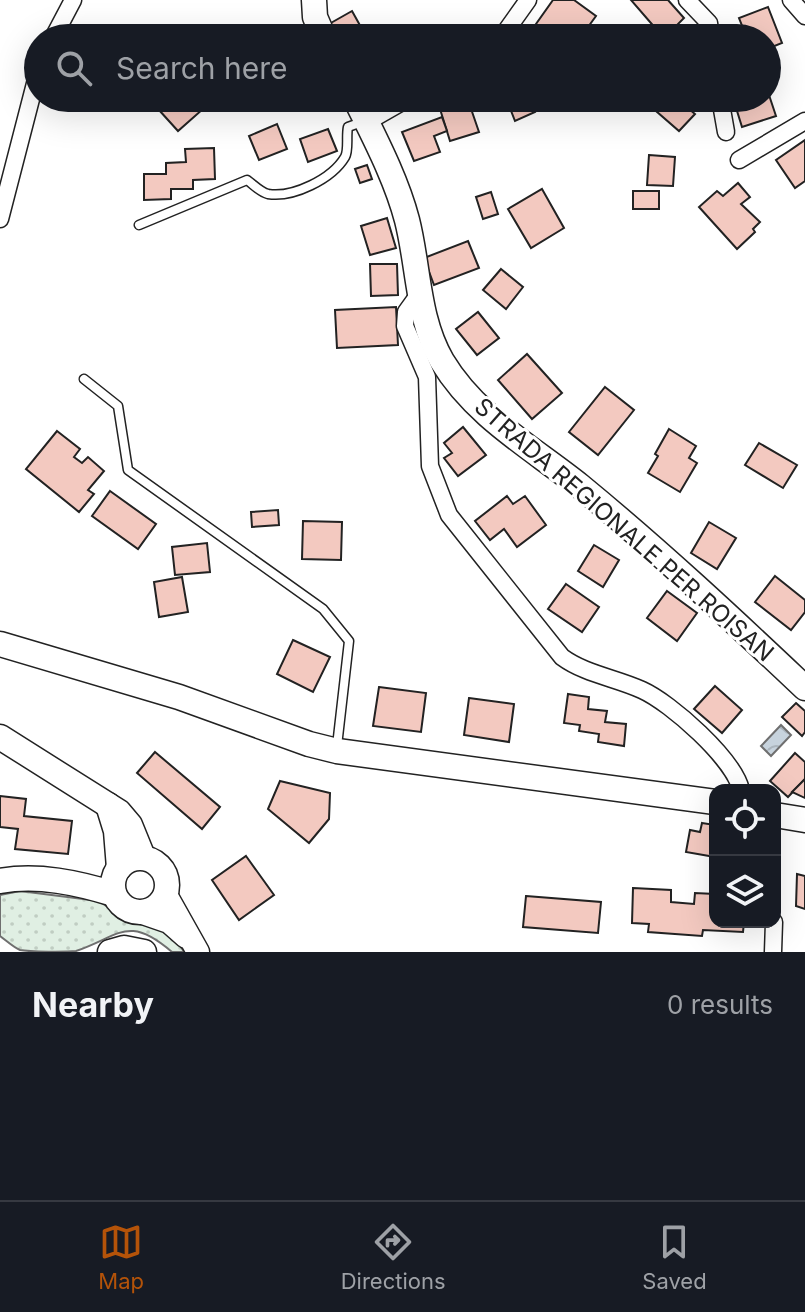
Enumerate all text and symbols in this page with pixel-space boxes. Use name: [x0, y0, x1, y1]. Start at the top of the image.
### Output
search box: [24, 24, 781, 112]
icon: search: [52, 46, 96, 90]
text: Search here: [116, 50, 288, 86]
street label: STRADA REGIONALE PER ROISAN: [469, 392, 780, 667]
map controls: [709, 784, 781, 928]
button: locate: [709, 784, 781, 856]
button: layers: [709, 856, 781, 928]
text: Nearby: [32, 984, 154, 1025]
text: 0 results: [667, 989, 773, 1020]
tab: Map: [98, 1220, 144, 1294]
tab: Directions: [341, 1220, 446, 1294]
tab: Saved: [642, 1220, 707, 1294]

